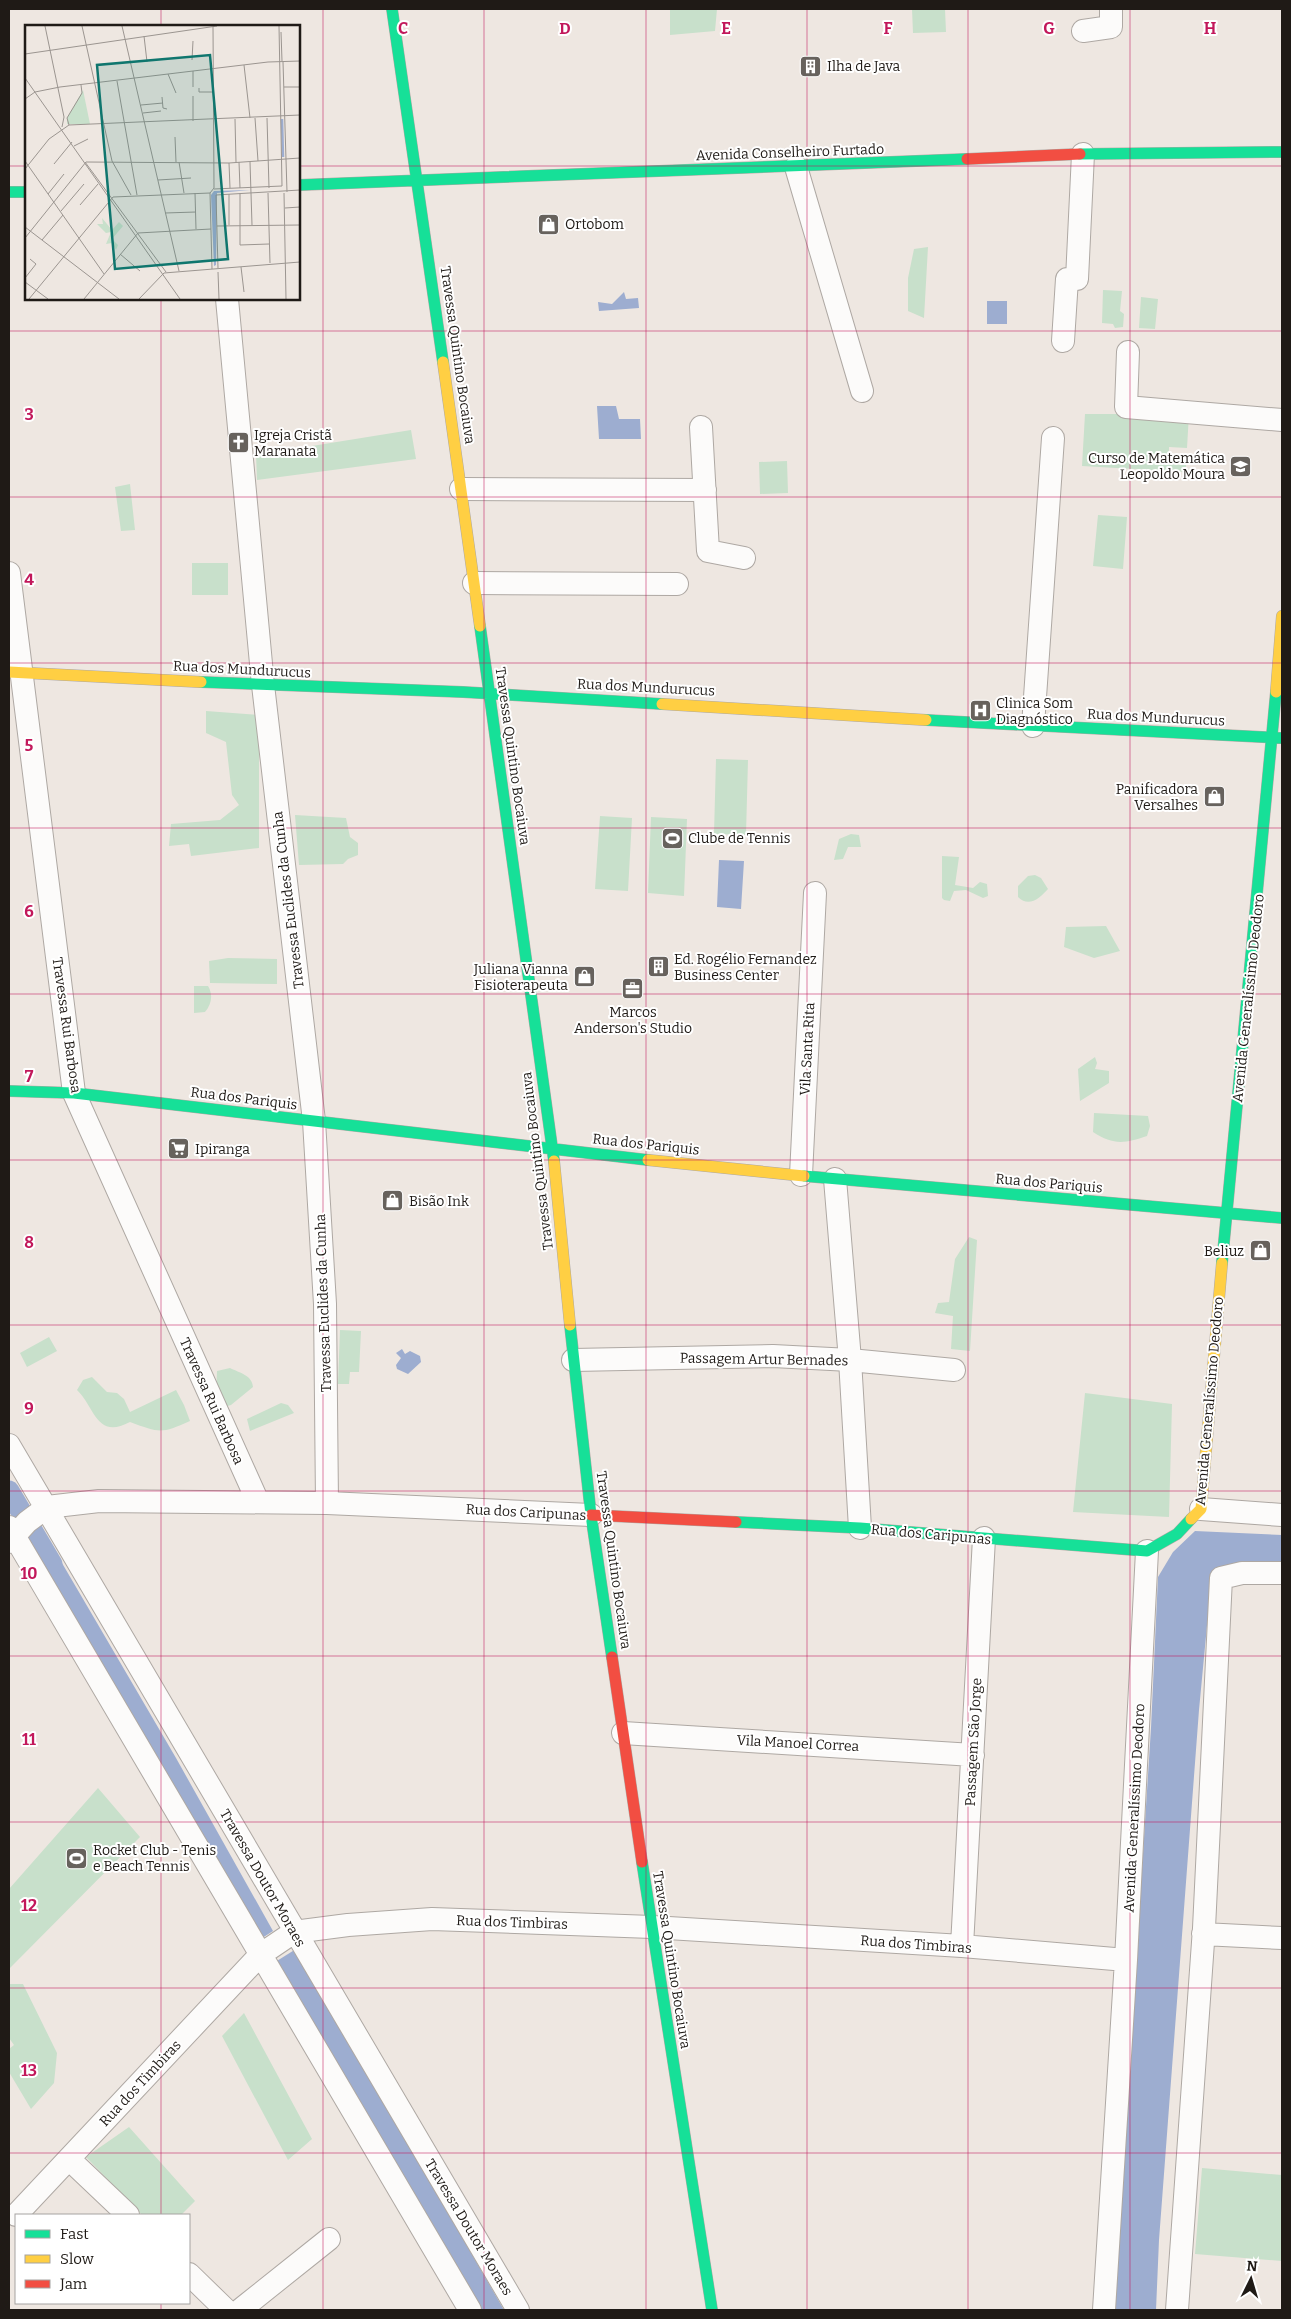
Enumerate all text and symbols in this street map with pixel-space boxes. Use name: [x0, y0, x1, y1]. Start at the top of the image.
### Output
text: C: [398, 19, 408, 38]
text: D: [559, 19, 571, 38]
text: E: [721, 19, 731, 38]
text: F: [884, 19, 893, 38]
text: G: [1043, 19, 1055, 38]
text: H: [1204, 19, 1217, 38]
inset map: [25, 25, 300, 300]
building icon: Ilha de Java: [799, 54, 823, 78]
place label: Ilha de Java: [827, 58, 901, 75]
street label: Avenida Conselheiro Furtado: [696, 141, 884, 164]
shop icon: Ortobom: [537, 212, 561, 236]
place label: Ortobom: [565, 216, 624, 233]
street label: Travessa Quintino Bocaiuva: [437, 265, 478, 445]
text: 3: [24, 405, 34, 424]
place label: Igreja Cristã Maranata: [254, 427, 332, 460]
church icon: Igreja Cristã Maranata: [226, 431, 250, 455]
place label: Curso de Matemática Leopoldo Moura: [1088, 450, 1225, 483]
school or university icon: Curso de Matemática Leopoldo Moura: [1229, 454, 1253, 478]
text: 4: [24, 570, 34, 589]
street label: Rua dos Mundurucus: [173, 657, 311, 682]
street label: Travessa Quintino Bocaiuva: [492, 666, 533, 846]
street label: Rua dos Mundurucus: [577, 675, 715, 700]
place label: Clinica Som Diagnóstico: [996, 695, 1074, 728]
hospital icon: Clinica Som Diagnóstico: [968, 699, 992, 723]
street label: Rua dos Mundurucus: [1087, 705, 1225, 730]
text: 5: [25, 736, 34, 755]
place label: Panificadora Versalhes: [1116, 781, 1198, 814]
shop icon: Panificadora Versalhes: [1202, 785, 1226, 809]
street label: Travessa Euclides da Cunha: [269, 810, 308, 990]
sports icon: Clube de Tennis: [660, 826, 684, 850]
place label: Clube de Tennis: [688, 830, 790, 847]
street label: Avenida Generalíssimo Deodoro: [1229, 893, 1268, 1103]
text: 6: [24, 902, 34, 921]
place label: Ed. Rogélio Fernandez Business Center: [674, 951, 817, 984]
building icon: Ed. Rogélio Fernandez Business Center: [646, 955, 670, 979]
street label: Travessa Rui Barbosa: [49, 956, 84, 1094]
place label: Juliana Vianna Fisioterapeuta: [473, 961, 568, 994]
shop icon: Juliana Vianna Fisioterapeuta: [572, 965, 596, 989]
office icon: Marcos Anderson's Studio: [621, 977, 645, 1001]
street label: Vila Santa Rita: [797, 1002, 818, 1096]
place label: Marcos Anderson's Studio: [574, 1004, 692, 1037]
text: 7: [25, 1067, 34, 1086]
street label: Travessa Quintino Bocaiuva: [518, 1070, 557, 1251]
street label: Rua dos Pariquis: [190, 1084, 298, 1113]
street label: Rua dos Pariquis: [592, 1130, 700, 1159]
supermarket icon: Ipiranga: [167, 1137, 191, 1161]
place label: Ipiranga: [195, 1141, 250, 1158]
street label: Rua dos Pariquis: [995, 1170, 1103, 1197]
shop icon: Bisão Ink: [381, 1189, 405, 1213]
place label: Bisão Ink: [409, 1193, 469, 1210]
street label: Travessa Euclides da Cunha: [312, 1213, 335, 1392]
text: 8: [24, 1233, 34, 1252]
shop icon: Beliuz: [1248, 1239, 1272, 1263]
place label: Beliuz: [1204, 1243, 1244, 1260]
street label: Avenida Generalíssimo Deodoro: [1192, 1296, 1227, 1506]
street label: Travessa Rui Barbosa: [176, 1335, 247, 1468]
street label: Passagem Artur Bernades: [680, 1350, 848, 1369]
text: 9: [24, 1399, 34, 1418]
street label: Travessa Quintino Bocaiuva: [593, 1470, 634, 1650]
street label: Rua dos Caripunas: [465, 1501, 587, 1524]
street label: Rua dos Caripunas: [870, 1521, 992, 1548]
text: 10: [20, 1564, 38, 1583]
street label: Passagem São Jorge: [962, 1677, 985, 1807]
street label: Avenida Generalíssimo Deodoro: [1121, 1703, 1148, 1913]
text: 11: [22, 1730, 36, 1749]
street label: Vila Manoel Correa: [736, 1732, 860, 1755]
street label: Travessa Doutor Moraes: [216, 1806, 309, 1950]
place label: Rocket Club - Tenis e Beach Tennis: [93, 1842, 216, 1875]
sports icon: Rocket Club - Tenis e Beach Tennis: [65, 1846, 89, 1870]
street label: Travessa Quintino Bocaiuva: [649, 1870, 694, 2050]
text: 12: [21, 1896, 37, 1915]
street label: Rua dos Timbiras: [456, 1912, 568, 1933]
street label: Rua dos Timbiras: [860, 1932, 972, 1957]
street label: Rua dos Timbiras: [96, 2037, 185, 2130]
text: 13: [21, 2061, 37, 2080]
street label: Travessa Doutor Moraes: [421, 2156, 516, 2299]
legend: [15, 2214, 190, 2304]
text: Fast: [60, 2225, 89, 2243]
text: Slow: [60, 2250, 95, 2268]
north arrow: [1226, 2254, 1276, 2304]
text: N: [1246, 2258, 1258, 2276]
text: Jam: [59, 2275, 88, 2293]

